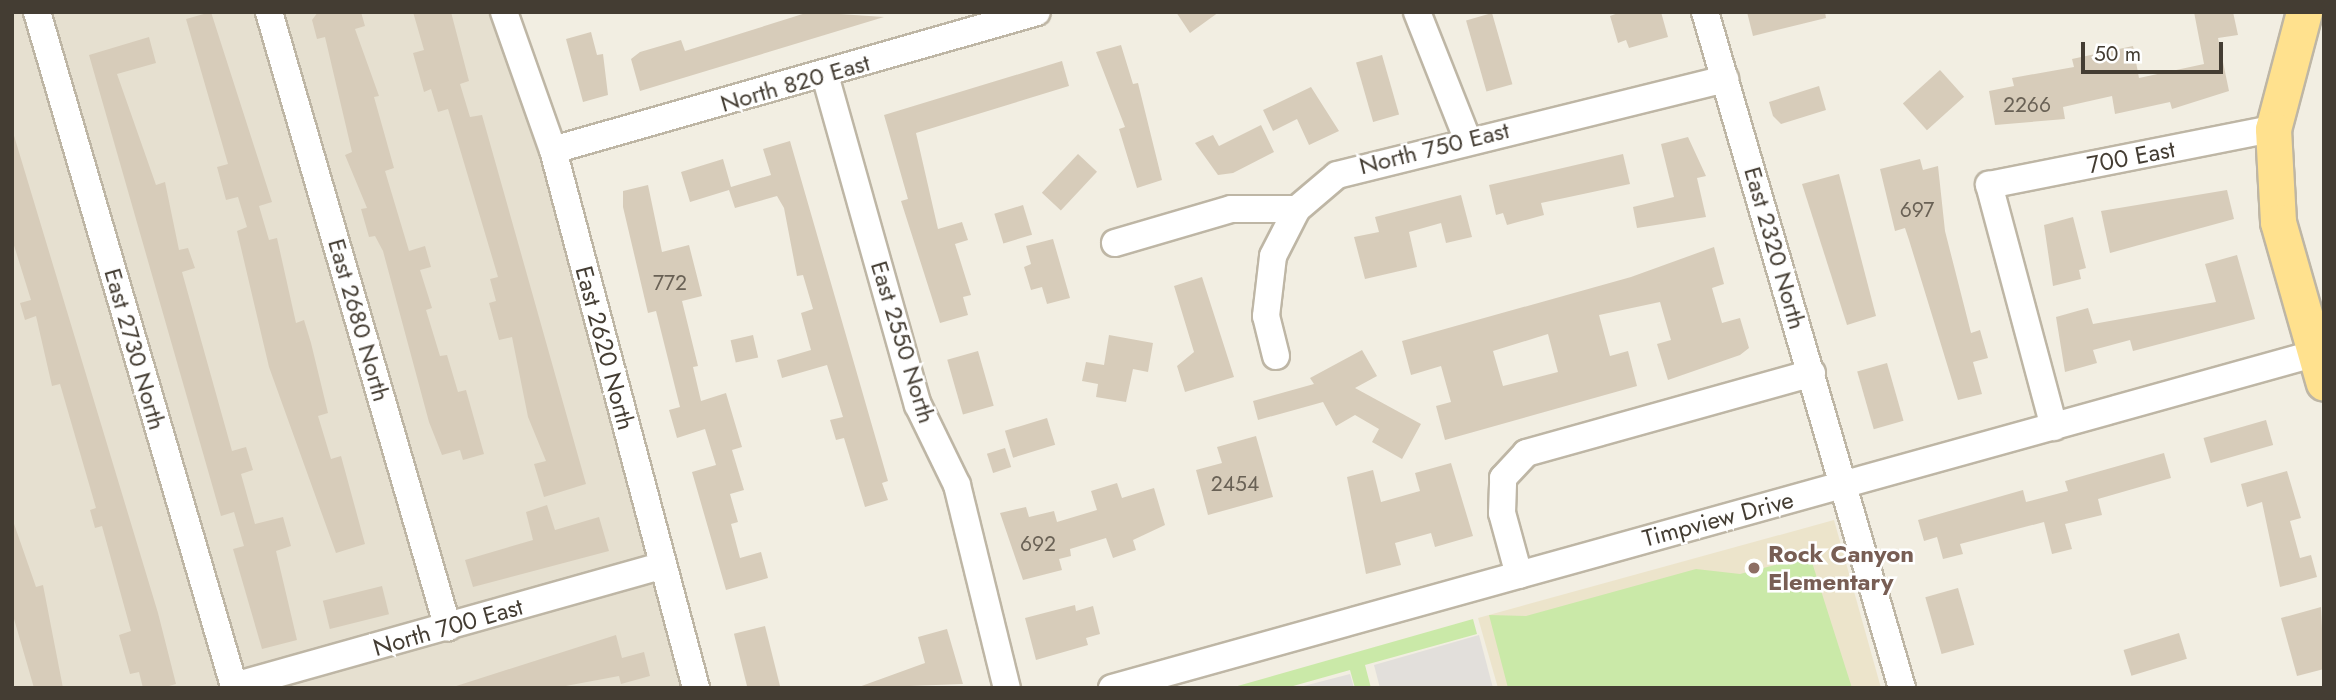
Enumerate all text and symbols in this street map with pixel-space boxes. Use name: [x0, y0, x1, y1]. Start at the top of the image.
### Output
scale bar: [2084, 28, 2226, 72]
text: 50 m: [2094, 39, 2141, 69]
street label: North 820 East: [717, 48, 873, 118]
house number: 2266: [2003, 92, 2051, 118]
street label: North 750 East: [1356, 115, 1512, 181]
street label: 700 East: [2085, 134, 2177, 180]
street label: East 2320 North: [1738, 163, 1812, 333]
house number: 697: [1900, 197, 1934, 223]
street label: East 2680 North: [322, 235, 396, 405]
street label: East 2550 North: [865, 257, 941, 427]
street label: East 2620 North: [569, 263, 641, 433]
street label: East 2730 North: [98, 265, 172, 433]
house number: 772: [653, 270, 687, 296]
house number: 2454: [1211, 471, 1259, 497]
street label: Timpview Drive: [1639, 485, 1797, 553]
house number: 692: [1020, 531, 1056, 557]
place label: Rock Canyon Elementary: [1768, 540, 1914, 596]
marker: Rock Canyon Elementary: [1746, 560, 1762, 576]
street label: North 700 East: [370, 592, 526, 662]

